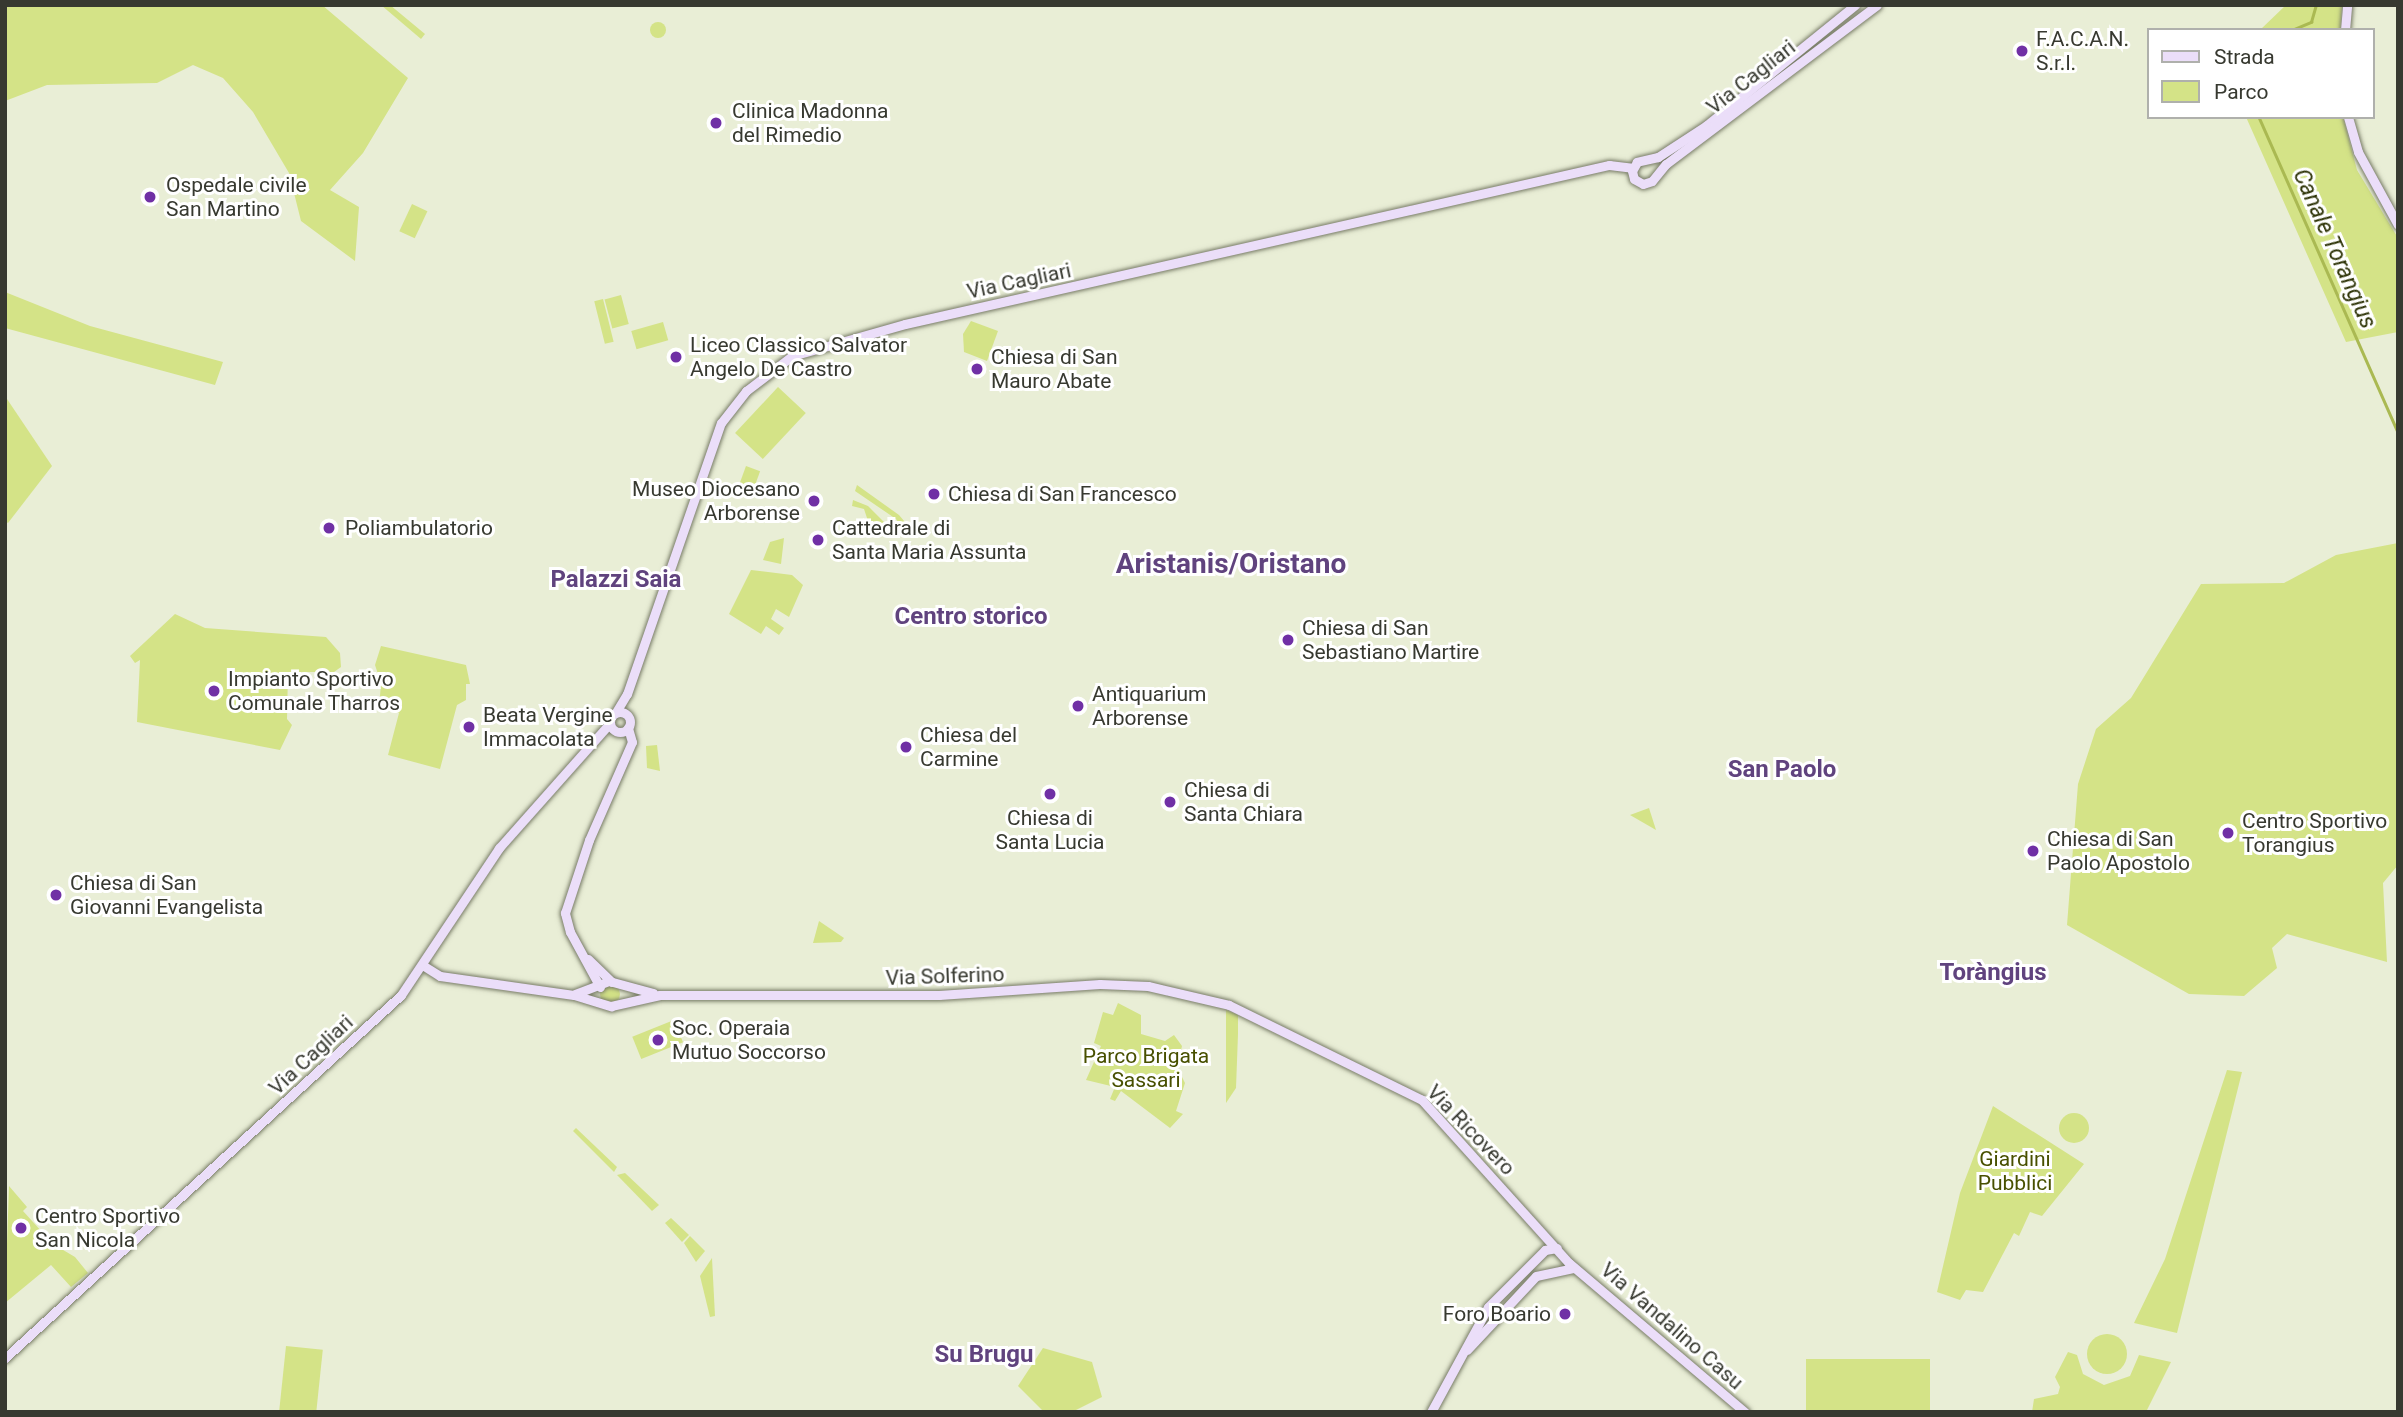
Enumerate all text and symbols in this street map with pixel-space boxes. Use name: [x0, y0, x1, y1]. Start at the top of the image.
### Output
place label: F.A.C.A.N. S.r.l.: [2036, 26, 2129, 76]
legend: [2148, 28, 2375, 119]
street label: Via Cagliari: [1702, 34, 1800, 120]
marker: F.A.C.A.N. S.r.l.: [2014, 43, 2030, 59]
text: Strada: [2214, 45, 2275, 69]
text: Parco: [2214, 80, 2268, 104]
place label: Clinica Madonna del Rimedio: [732, 98, 888, 148]
marker: Clinica Madonna del Rimedio: [706, 113, 726, 133]
water label: Canale Torangius: [2286, 165, 2382, 333]
place label: Ospedale civile San Martino: [166, 172, 307, 222]
marker: Ospedale civile San Martino: [140, 187, 160, 207]
street label: Via Cagliari: [965, 258, 1073, 304]
place label: Liceo Classico Salvator Angelo De Castro: [690, 332, 907, 382]
place label: Chiesa di San Mauro Abate: [991, 344, 1118, 394]
marker: Liceo Classico Salvator Angelo De Castro: [668, 349, 684, 365]
marker: Chiesa di San Mauro Abate: [969, 361, 985, 377]
place label: Museo Diocesano Arborense: [632, 476, 800, 526]
place label: Chiesa di San Francesco: [948, 481, 1177, 507]
marker: Chiesa di San Francesco: [926, 486, 942, 502]
marker: Museo Diocesano Arborense: [806, 493, 822, 509]
place label: Poliambulatorio: [345, 515, 493, 541]
place label: Cattedrale di Santa Maria Assunta: [832, 515, 1026, 565]
marker: Poliambulatorio: [319, 518, 339, 538]
marker: Cattedrale di Santa Maria Assunta: [810, 532, 826, 548]
district label: Aristanis/Oristano: [1116, 547, 1346, 581]
district label: Palazzi Saia: [551, 566, 681, 594]
district label: Centro storico: [894, 603, 1048, 631]
place label: Chiesa di San Sebastiano Martire: [1302, 615, 1479, 665]
marker: Chiesa di San Sebastiano Martire: [1280, 632, 1296, 648]
place label: Impianto Sportivo Comunale Tharros: [228, 666, 400, 716]
place label: Antiquarium Arborense: [1092, 681, 1206, 731]
marker: Impianto Sportivo Comunale Tharros: [206, 683, 222, 699]
marker: Antiquarium Arborense: [1070, 698, 1086, 714]
place label: Beata Vergine Immacolata: [483, 702, 613, 752]
marker: Beata Vergine Immacolata: [461, 719, 477, 735]
place label: Chiesa del Carmine: [920, 722, 1017, 772]
marker: Chiesa del Carmine: [898, 739, 914, 755]
district label: San Paolo: [1728, 756, 1836, 784]
place label: Chiesa di Santa Chiara: [1184, 777, 1303, 827]
marker: Chiesa di Santa Lucia: [1042, 786, 1058, 802]
marker: Chiesa di Santa Chiara: [1162, 794, 1178, 810]
place label: Chiesa di Santa Lucia: [996, 805, 1104, 855]
place label: Centro Sportivo Torangius: [2242, 808, 2387, 858]
marker: Centro Sportivo Torangius: [2220, 825, 2236, 841]
place label: Chiesa di San Paolo Apostolo: [2047, 826, 2190, 876]
marker: Chiesa di San Paolo Apostolo: [2025, 843, 2041, 859]
place label: Chiesa di San Giovanni Evangelista: [70, 870, 263, 920]
marker: Chiesa di San Giovanni Evangelista: [48, 887, 64, 903]
district label: Toràngius: [1940, 959, 2046, 987]
street label: Via Solferino: [885, 961, 1005, 991]
street label: Via Cagliari: [264, 1010, 358, 1100]
place label: Soc. Operaia Mutuo Soccorso: [672, 1015, 826, 1065]
marker: Soc. Operaia Mutuo Soccorso: [650, 1032, 666, 1048]
park label: Parco Brigata Sassari: [1083, 1043, 1209, 1093]
street label: Via Ricovero: [1422, 1080, 1520, 1180]
park label: Giardini Pubblici: [1978, 1146, 2052, 1196]
place label: Centro Sportivo San Nicola: [35, 1203, 180, 1253]
marker: Centro Sportivo San Nicola: [13, 1220, 29, 1236]
street label: Via Vandalino Casu: [1596, 1257, 1748, 1395]
place label: Foro Boario: [1443, 1301, 1551, 1327]
marker: Foro Boario: [1557, 1306, 1573, 1322]
district label: Su Brugu: [935, 1341, 1033, 1369]

